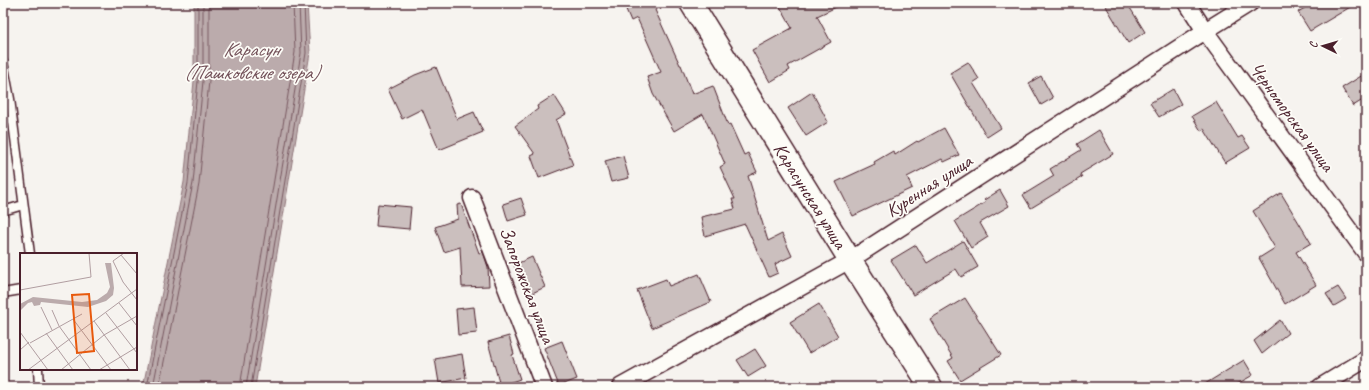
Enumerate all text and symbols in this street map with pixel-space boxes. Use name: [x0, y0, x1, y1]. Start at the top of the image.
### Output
north arrow: [1303, 26, 1343, 66]
water label: Карасун (Пашковские озера): [184, 37, 323, 85]
text: С: [1306, 40, 1320, 48]
street label: Черноморская улица: [1244, 58, 1340, 177]
street label: Карасунская улица: [768, 139, 853, 255]
street label: Куренная улица: [881, 148, 978, 223]
street label: Запорожская улица: [494, 223, 561, 348]
inset map: [20, 253, 137, 370]

